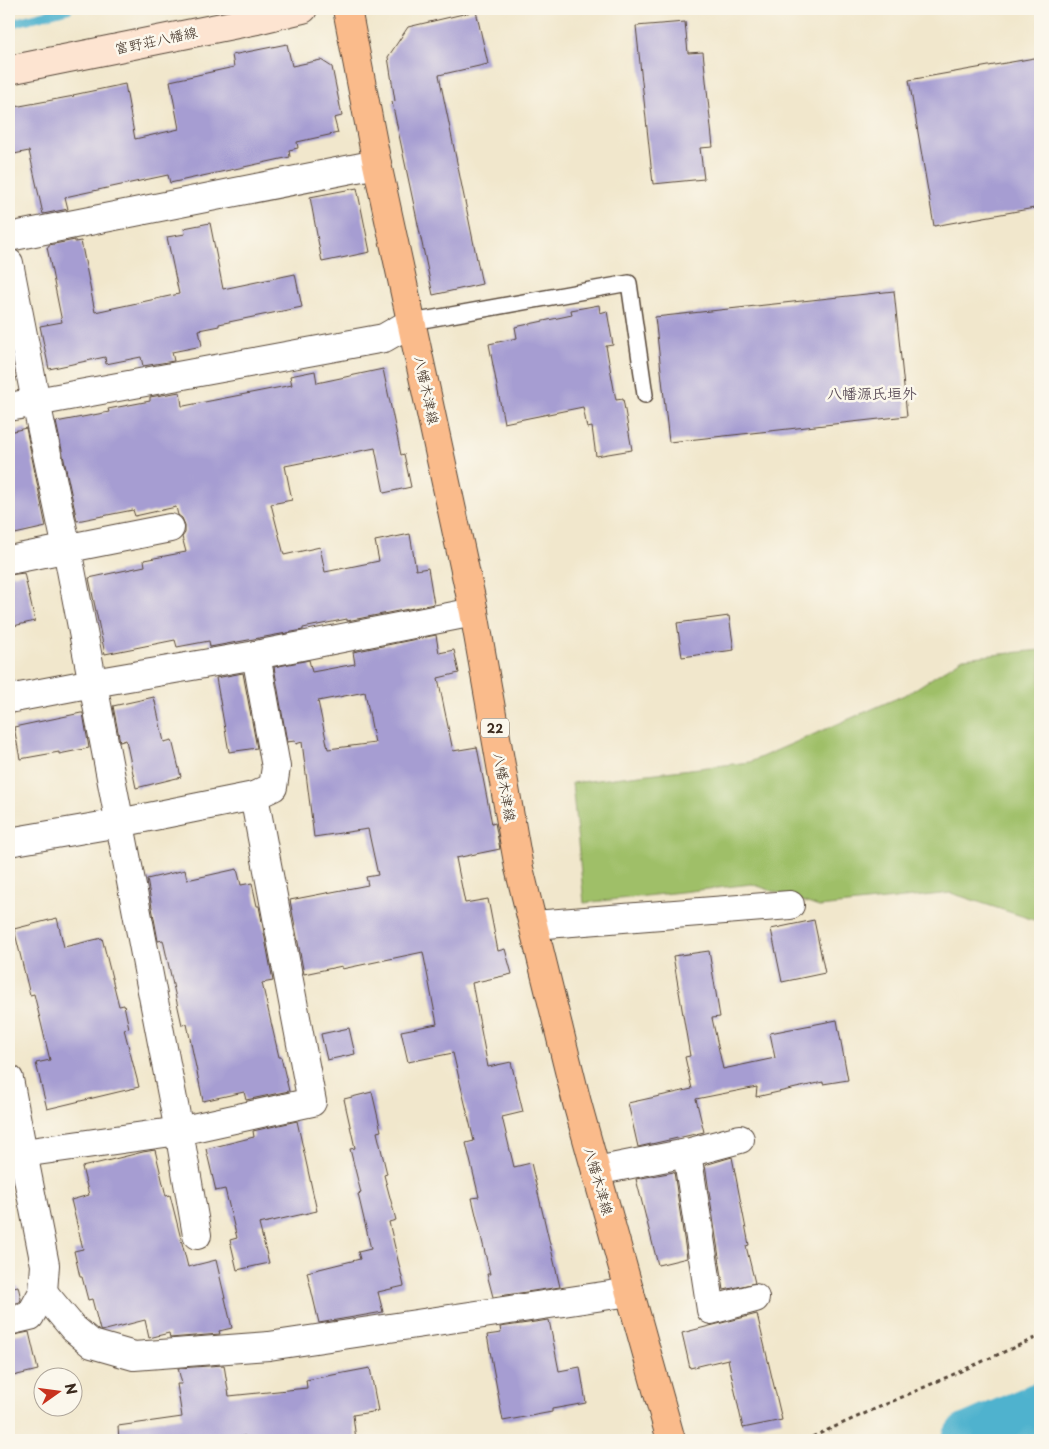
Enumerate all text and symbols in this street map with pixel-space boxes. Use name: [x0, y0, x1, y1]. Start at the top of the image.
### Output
street label: 富野荘八幡線: [113, 21, 199, 59]
street label: 八幡木津線: [409, 354, 445, 426]
district label: 八幡源氏垣外: [827, 381, 917, 404]
road number: 22: [481, 718, 509, 738]
street label: 八幡木津線: [489, 751, 521, 823]
street label: 八幡木津線: [579, 1144, 619, 1218]
north arrow: [32, 1366, 82, 1416]
text: N: [60, 1381, 83, 1397]

